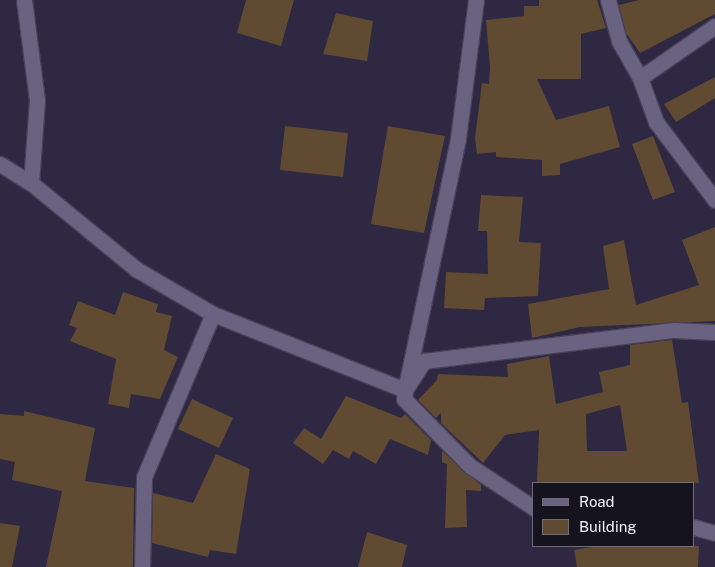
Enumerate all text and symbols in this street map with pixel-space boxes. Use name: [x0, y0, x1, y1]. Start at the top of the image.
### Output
legend: [532, 482, 695, 547]
text: Road: [579, 493, 615, 510]
text: Building: [579, 518, 637, 535]

